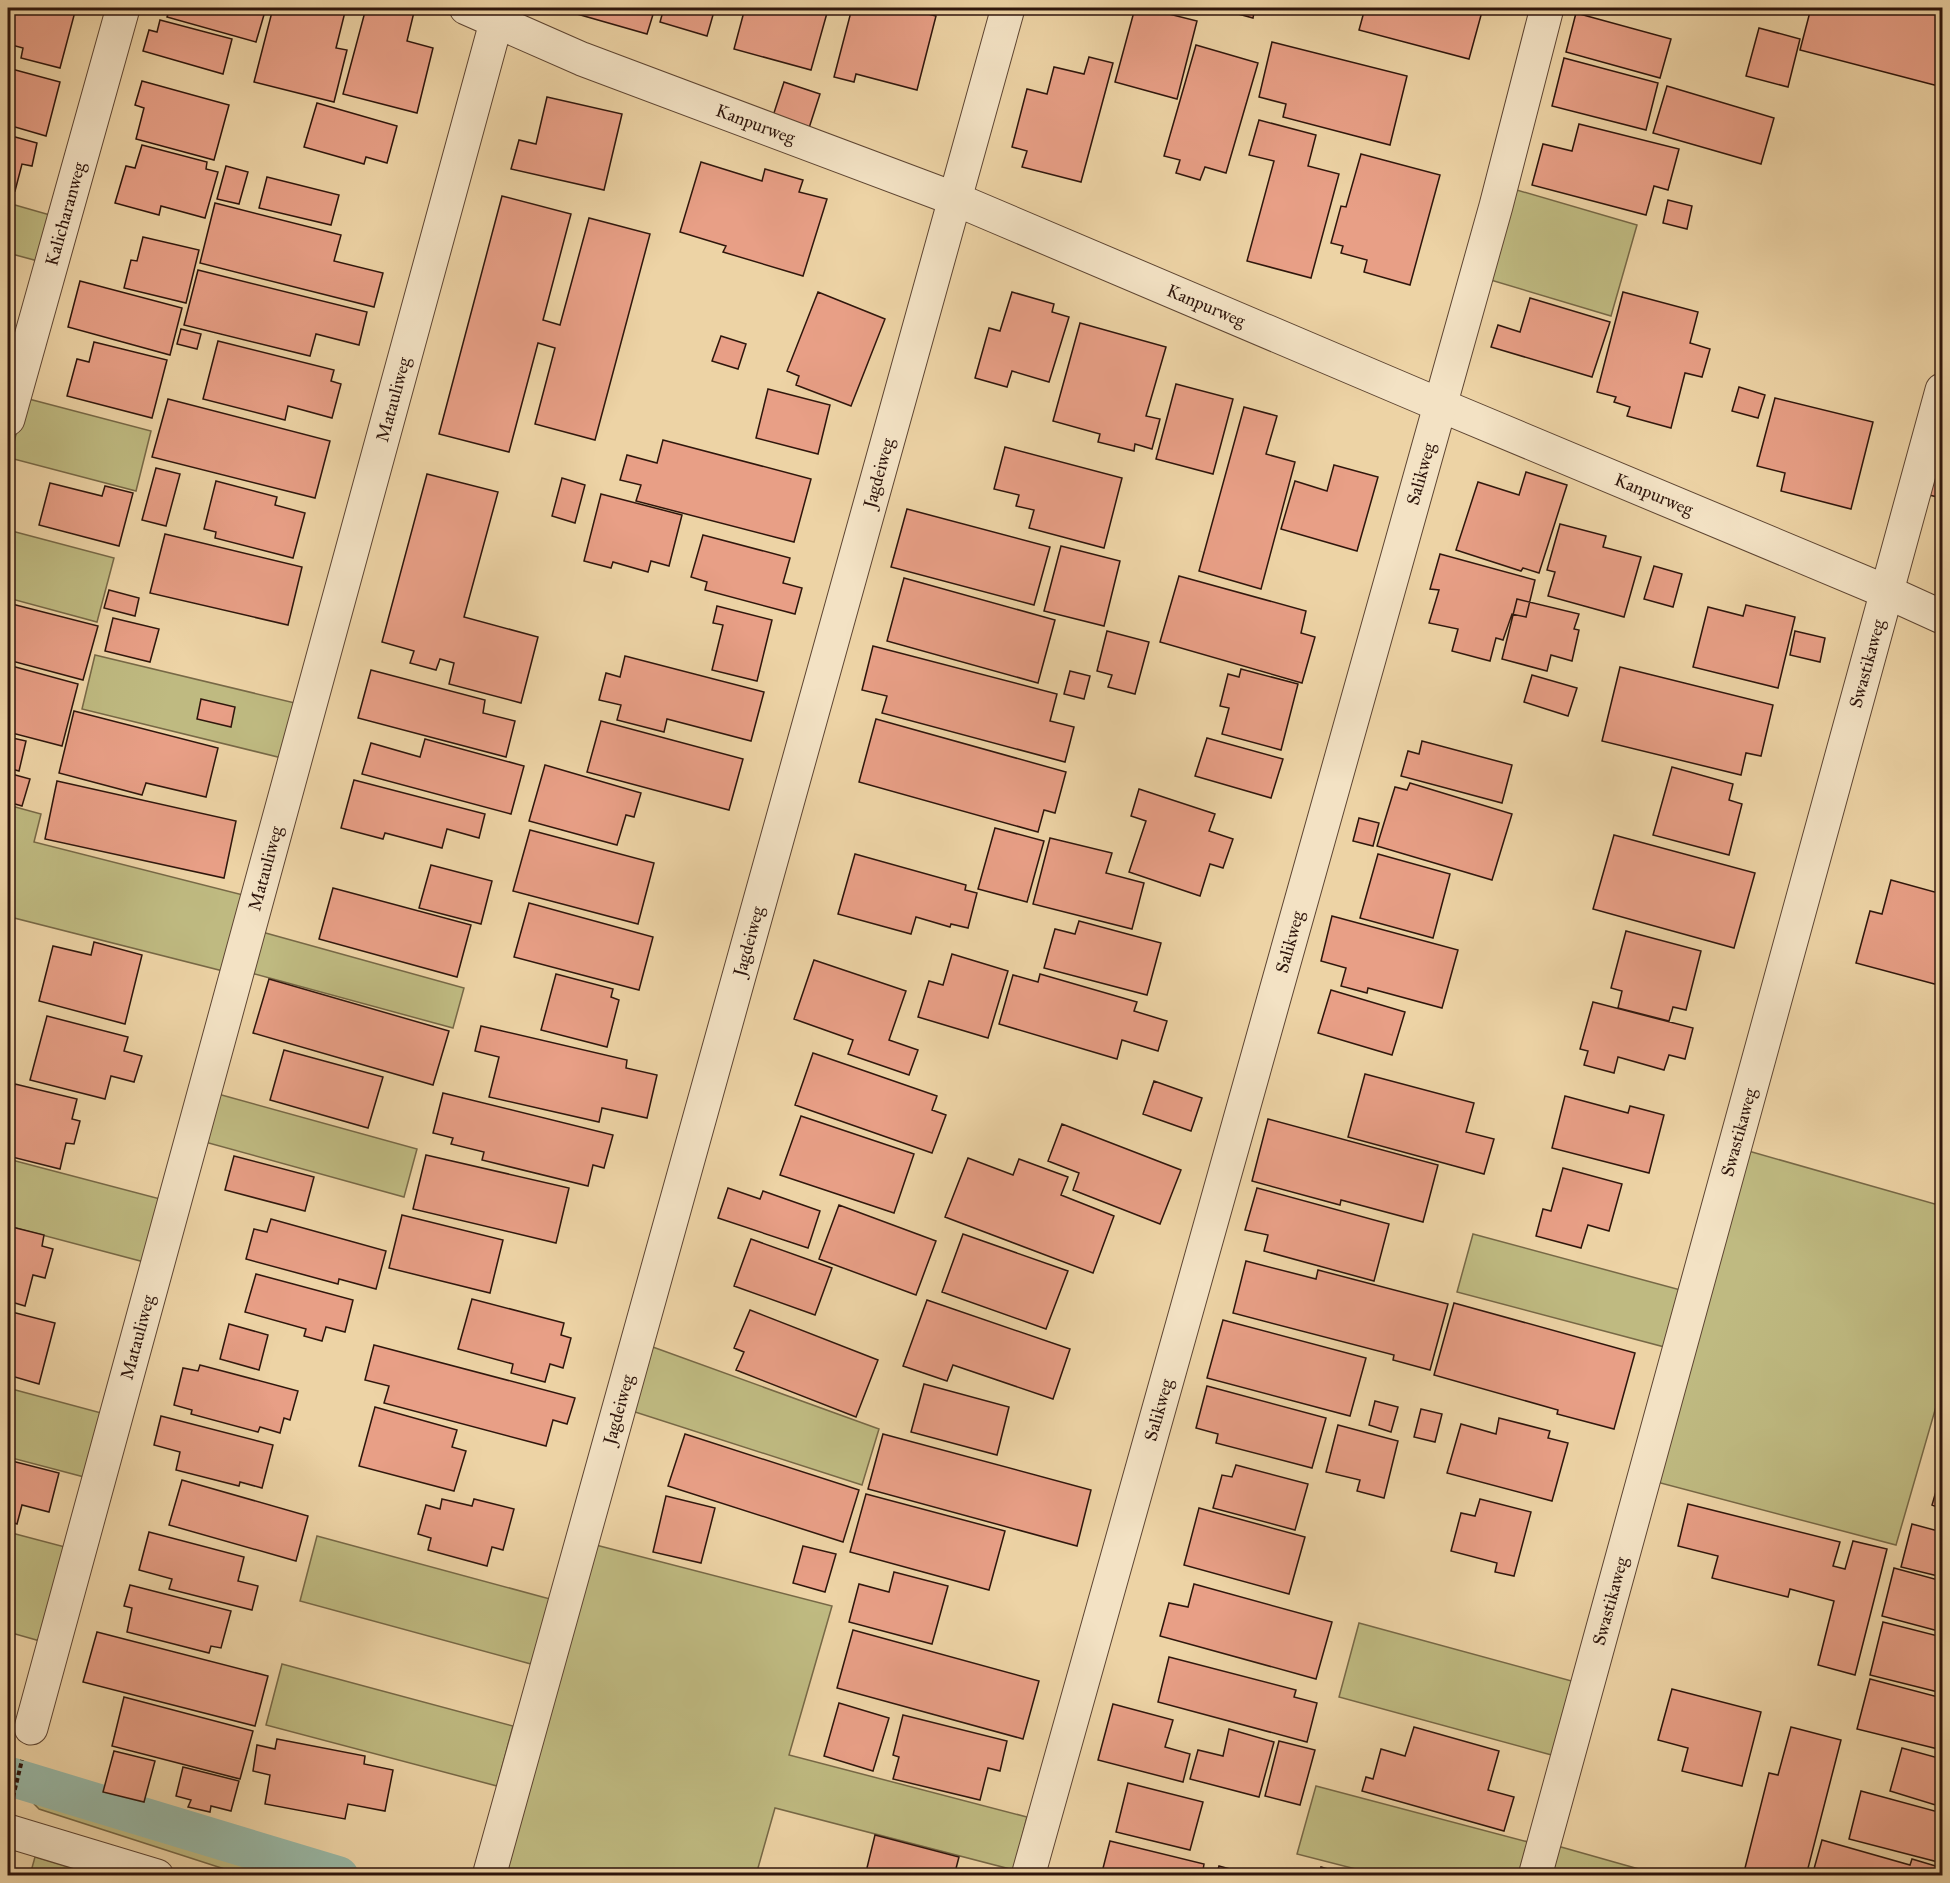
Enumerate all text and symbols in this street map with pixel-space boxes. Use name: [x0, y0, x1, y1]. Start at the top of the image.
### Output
street label: Kanpurweg: [713, 99, 799, 150]
street label: Kalicharanweg: [40, 159, 92, 268]
street label: Kanpurweg: [1164, 279, 1249, 333]
street label: Matauliweg: [371, 354, 416, 444]
street label: Jagdeiweg: [858, 435, 900, 513]
street label: Salikweg: [1402, 440, 1441, 508]
street label: Kanpurweg: [1611, 468, 1697, 522]
street label: Swastikaweg: [1844, 616, 1891, 710]
street label: Matauliweg: [243, 823, 289, 913]
street label: Jagdeiweg: [728, 903, 770, 981]
street label: Salikweg: [1271, 908, 1310, 976]
street label: Swastikaweg: [1716, 1085, 1762, 1179]
street label: Matauliweg: [115, 1292, 161, 1382]
street label: Jagdeiweg: [598, 1372, 640, 1449]
street label: Salikweg: [1139, 1376, 1179, 1444]
street label: Swastikaweg: [1588, 1554, 1634, 1648]

